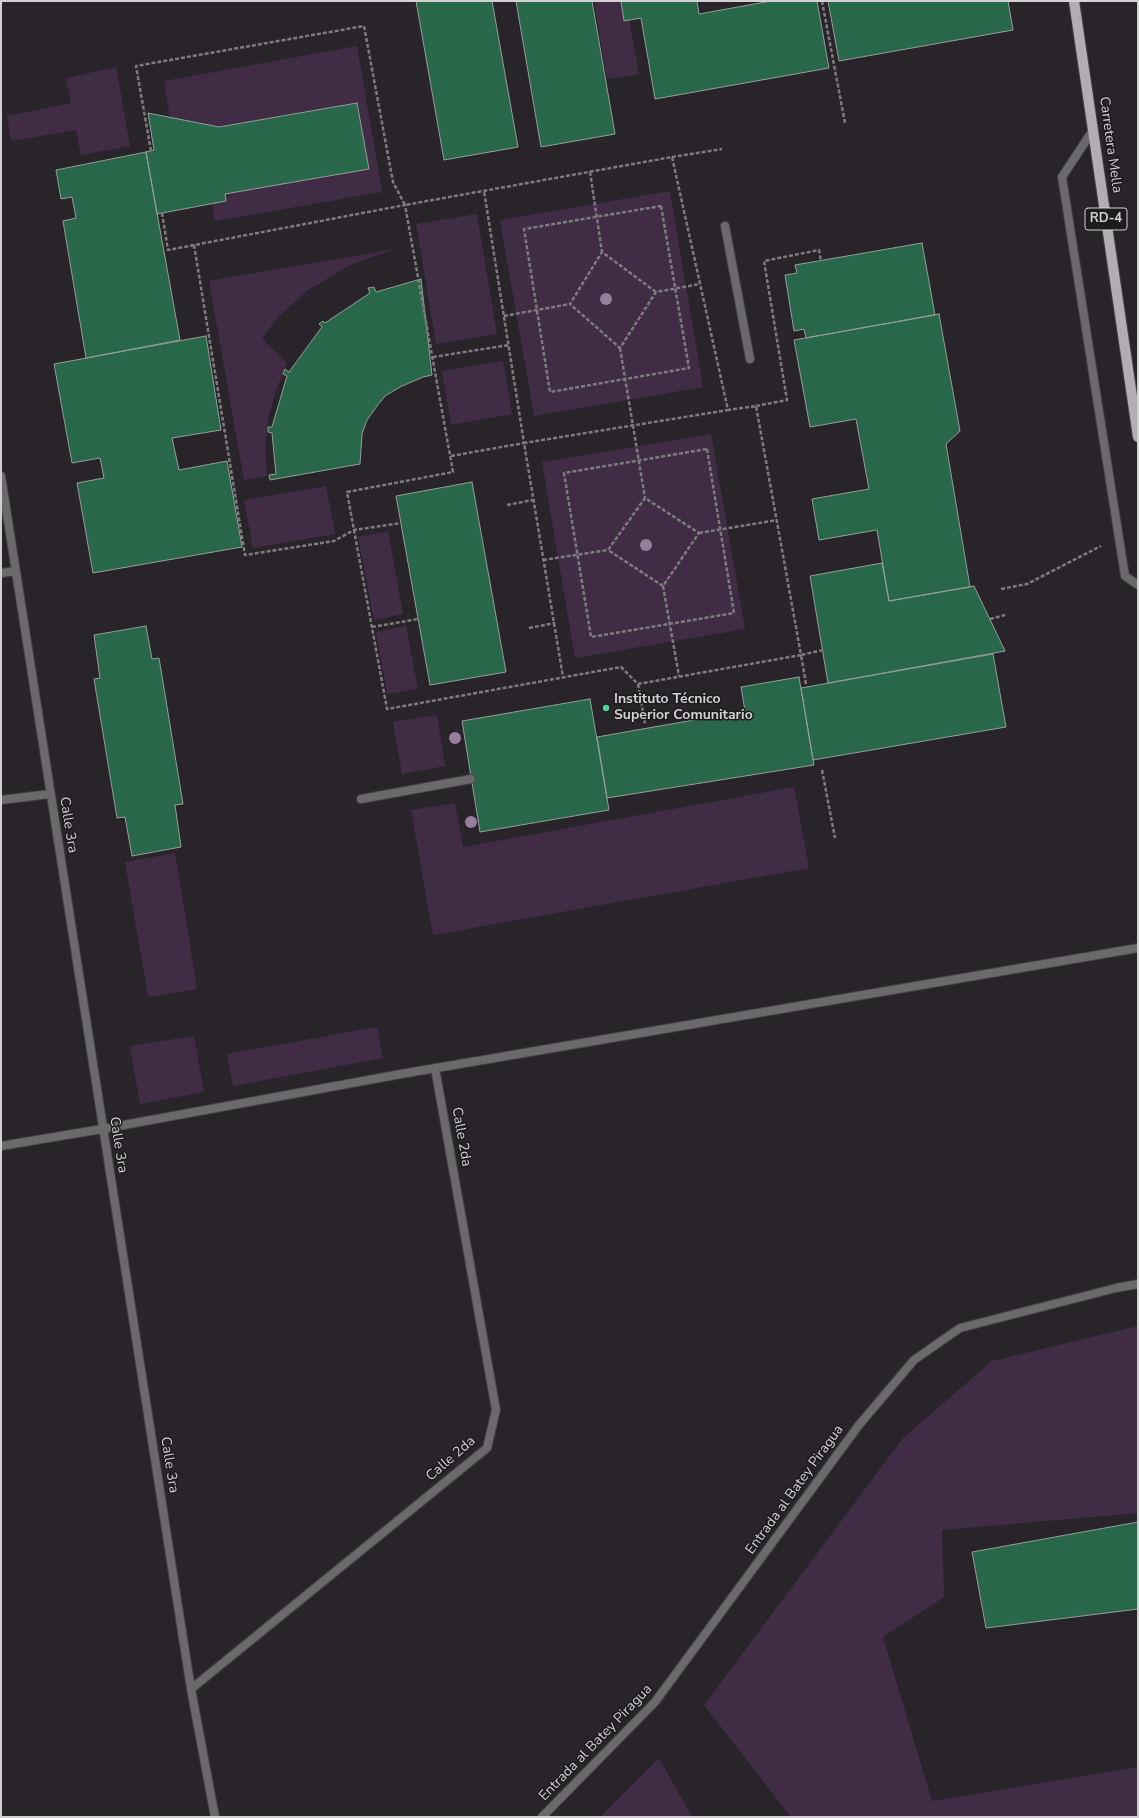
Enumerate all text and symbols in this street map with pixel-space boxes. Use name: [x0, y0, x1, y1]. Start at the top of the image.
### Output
street label: Carretera Mella: [1095, 96, 1125, 194]
road number: RD-4: [1085, 208, 1127, 230]
place label: Instituto Técnico Superior Comunitario: [614, 692, 753, 724]
marker: Instituto Técnico Superior Comunitario: [601, 703, 611, 713]
street label: Calle 3ra: [55, 796, 81, 854]
street label: Calle 2da: [448, 1106, 474, 1168]
street label: Calle 3ra: [105, 1116, 131, 1174]
street label: Entrada al Batey Piragua: [742, 1422, 848, 1558]
street label: Calle 2da: [423, 1433, 479, 1485]
street label: Calle 3ra: [156, 1436, 182, 1494]
street label: Entrada al Batey Piragua: [536, 1681, 656, 1805]

